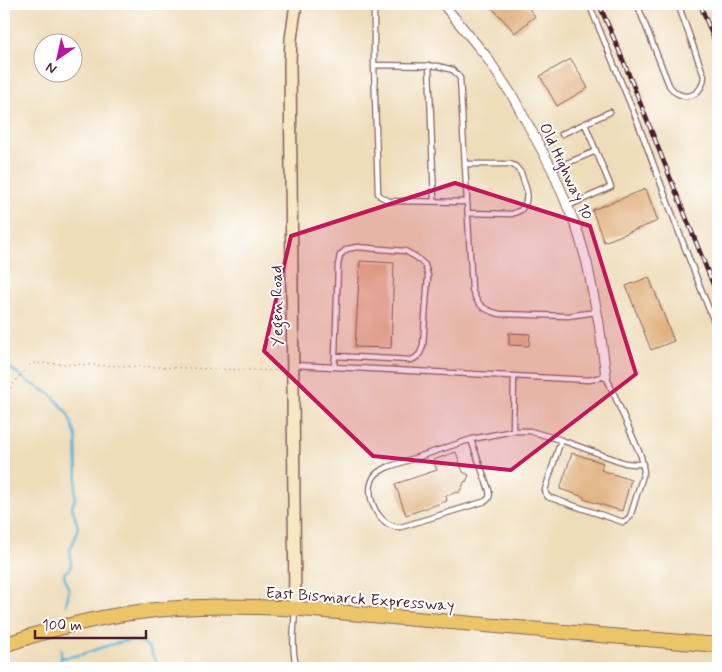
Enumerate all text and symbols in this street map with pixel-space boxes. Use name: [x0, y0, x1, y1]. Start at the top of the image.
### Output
north arrow: [32, 32, 82, 82]
text: N: [42, 58, 60, 78]
street label: Old Highway 10: [534, 120, 597, 224]
street label: Yegen Road: [266, 265, 290, 347]
street label: East Bismarck Expressway: [265, 582, 455, 617]
scale bar: [35, 607, 146, 639]
text: 100 m: [42, 616, 82, 636]

